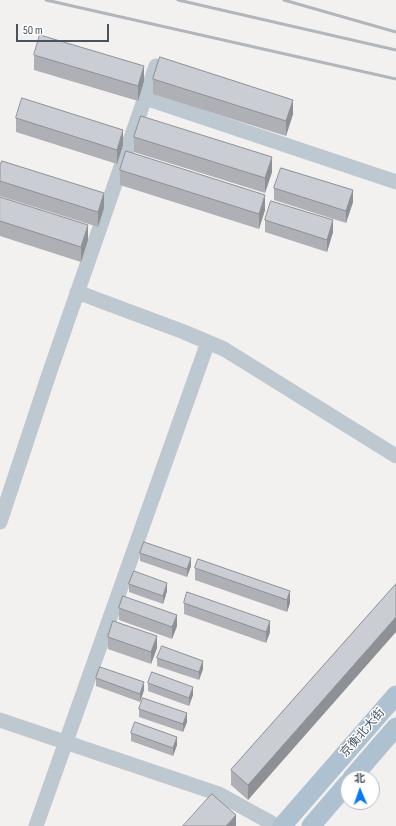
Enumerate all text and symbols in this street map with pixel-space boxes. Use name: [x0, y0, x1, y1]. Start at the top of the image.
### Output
scale bar: [18, 16, 111, 42]
text: 50 m: [23, 23, 43, 38]
street label: 京衡北大街: [338, 706, 388, 760]
north arrow: [340, 770, 380, 810]
text: 北: [354, 772, 365, 785]

